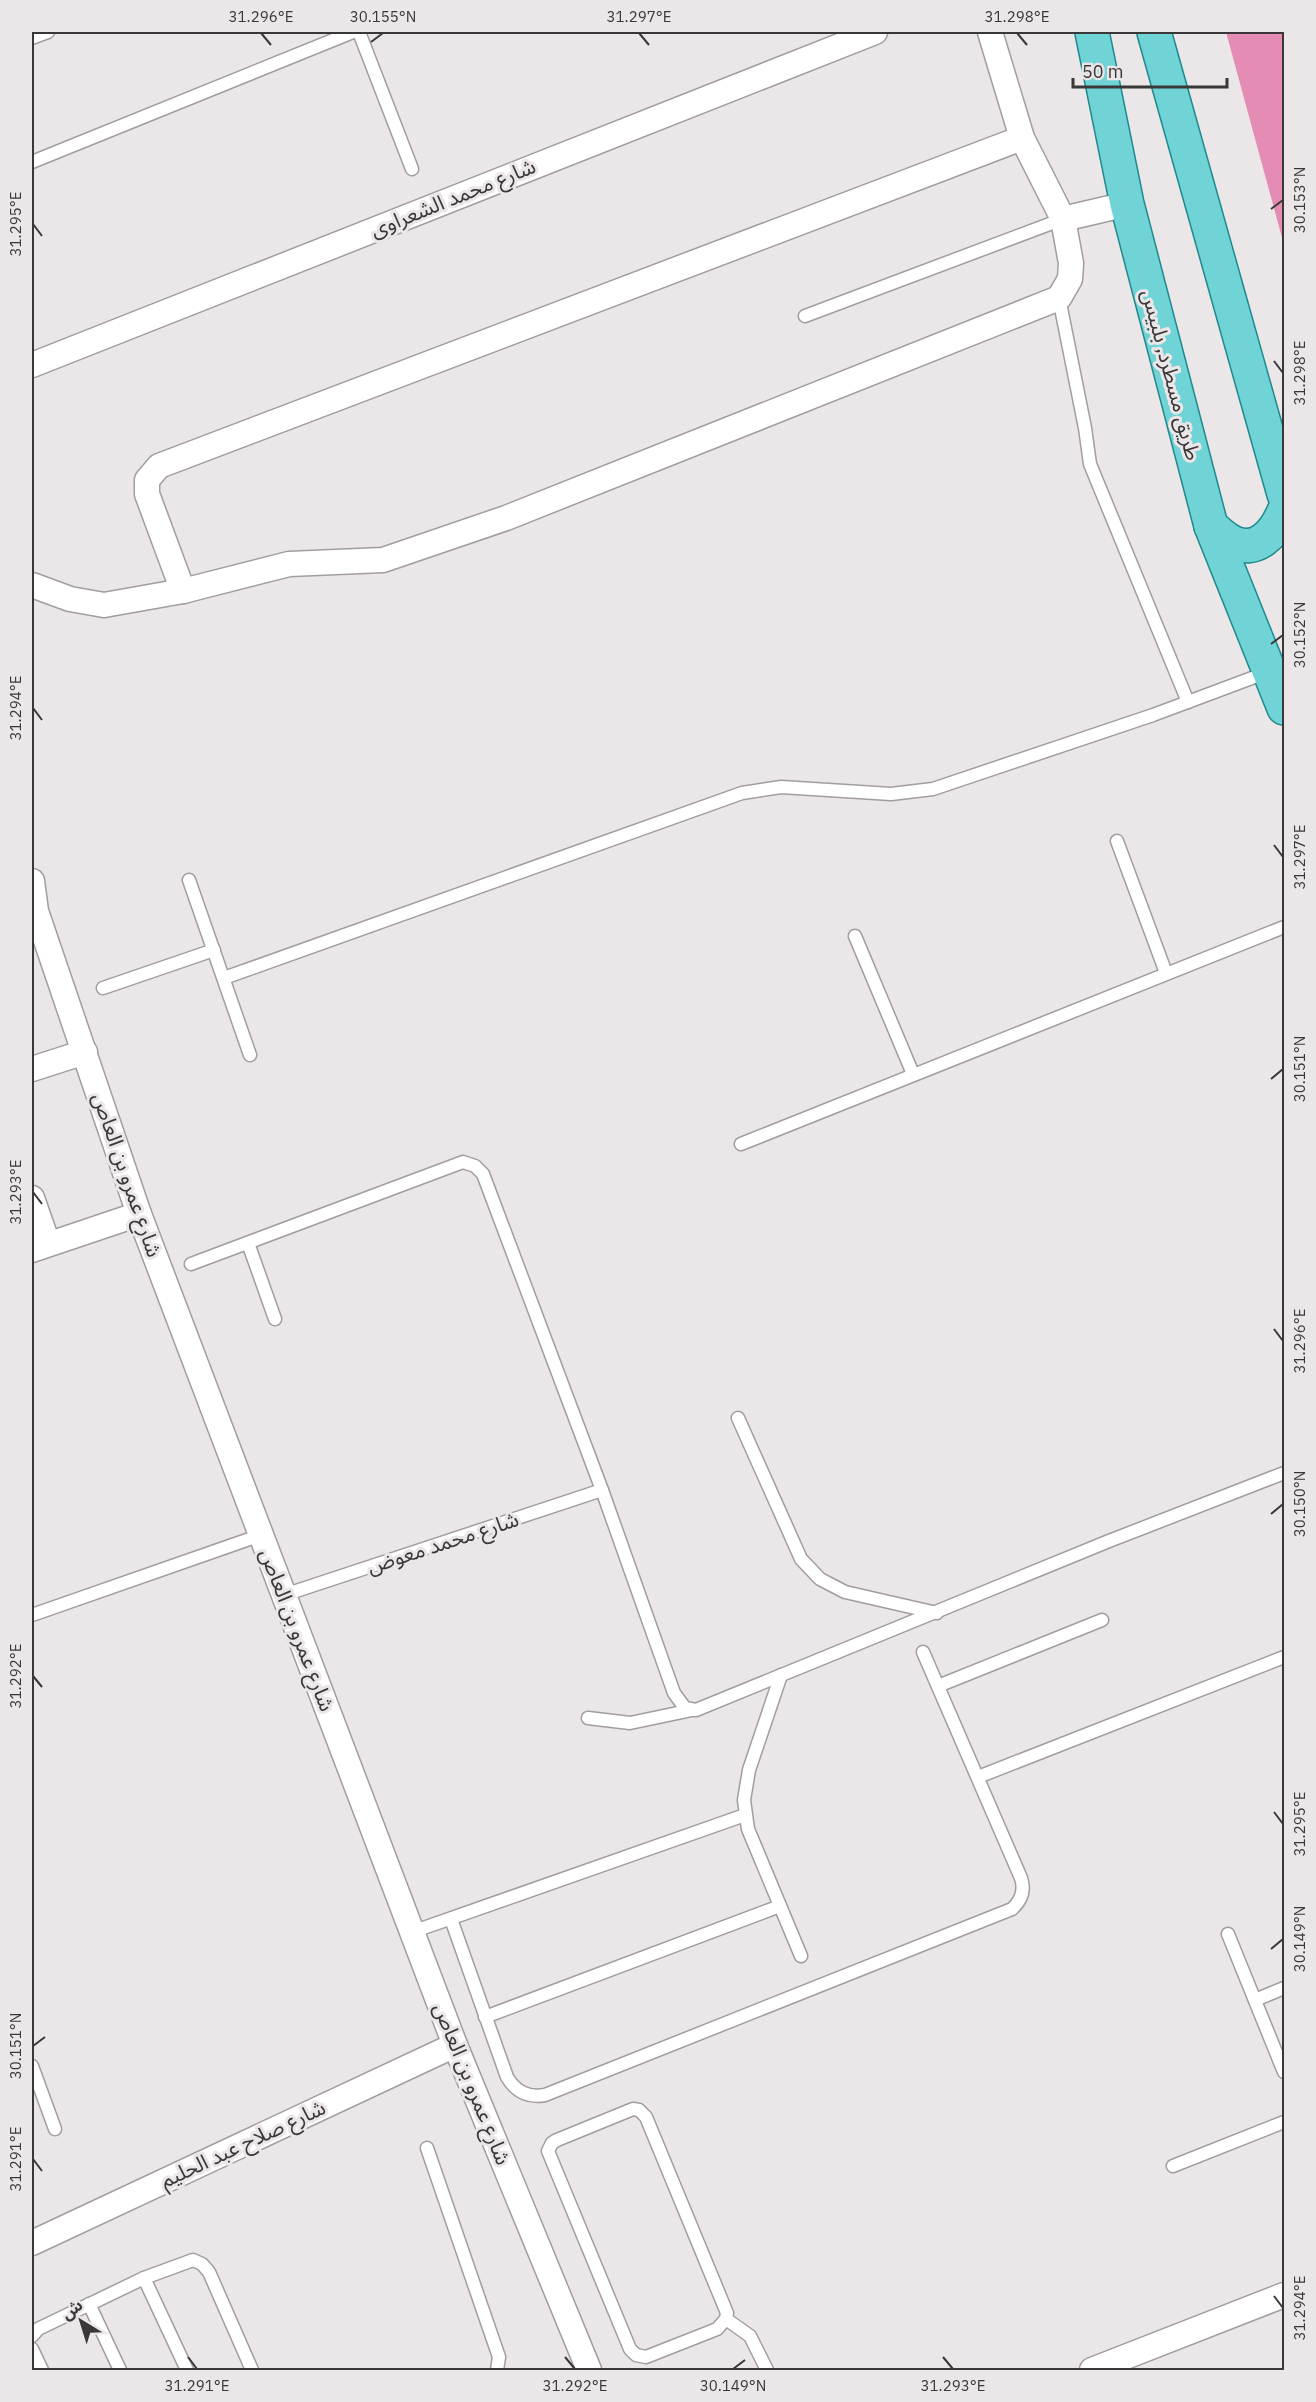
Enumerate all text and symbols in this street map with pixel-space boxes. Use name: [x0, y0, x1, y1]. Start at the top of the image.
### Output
text: 31.296°E: [229, 7, 293, 26]
text: 30.155°N: [350, 7, 416, 26]
text: 31.297°E: [607, 7, 671, 26]
text: 31.298°E: [985, 7, 1049, 26]
scale bar: [1073, 51, 1228, 89]
text: 50 m: [1082, 60, 1124, 83]
street label: شارع محمد الشعراوى: [366, 151, 540, 245]
text: 30.153°N: [1290, 167, 1309, 233]
text: 31.295°E: [6, 192, 25, 256]
street label: طريق مسطرد, بلبيس: [1136, 286, 1208, 463]
text: 31.298°E: [1290, 341, 1309, 405]
text: 30.152°N: [1290, 602, 1309, 668]
text: 31.294°E: [6, 676, 25, 740]
text: 31.297°E: [1290, 825, 1309, 889]
text: 30.151°N: [1290, 1036, 1309, 1102]
street label: شارع عمرو بن العاص: [85, 1089, 169, 1261]
text: 31.293°E: [6, 1160, 25, 1224]
text: 31.296°E: [1290, 1309, 1309, 1373]
text: 30.150°N: [1290, 1471, 1309, 1537]
street label: شارع محمد معوض: [363, 1504, 523, 1582]
street label: شارع عمرو بن العاص: [252, 1544, 342, 1716]
text: 31.292°E: [6, 1644, 25, 1708]
text: 31.295°E: [1290, 1792, 1309, 1856]
text: 30.149°N: [1290, 1906, 1309, 1972]
street label: شارع عمرو بن العاص: [426, 1999, 518, 2169]
text: 30.151°N: [6, 2013, 25, 2079]
street label: شارع صلاح عبد الحليم: [155, 2092, 331, 2196]
text: 31.291°E: [6, 2127, 25, 2191]
text: 31.294°E: [1290, 2276, 1309, 2340]
north arrow: [51, 2291, 111, 2351]
text: ش: [57, 2295, 87, 2324]
text: 31.291°E: [165, 2376, 229, 2395]
text: 31.292°E: [543, 2376, 607, 2395]
text: 30.149°N: [700, 2376, 766, 2395]
text: 31.293°E: [921, 2376, 985, 2395]

